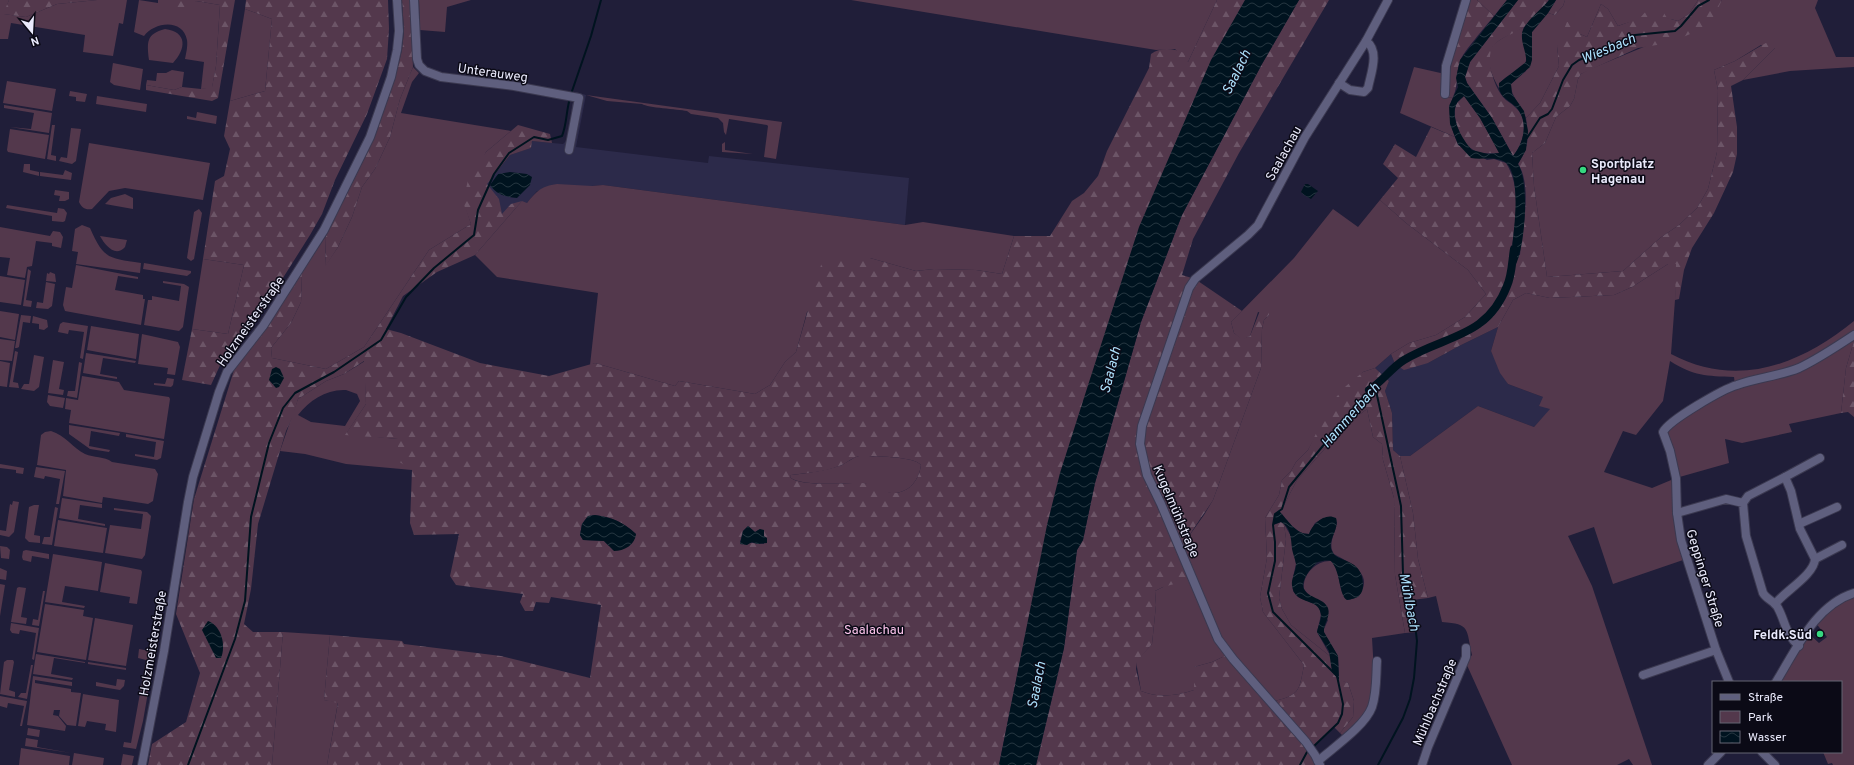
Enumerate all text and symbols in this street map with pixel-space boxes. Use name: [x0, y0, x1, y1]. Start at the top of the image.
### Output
north arrow: [12, 12, 52, 52]
water label: Wiesbach: [1579, 30, 1639, 68]
text: N: [29, 33, 41, 48]
water label: Saalach: [1219, 47, 1256, 98]
street label: Unterauweg: [457, 61, 529, 87]
street label: Saalachau: [1263, 124, 1306, 184]
place label: Sportplatz Hagenau: [1591, 157, 1654, 188]
marker: Sportplatz Hagenau: [1578, 165, 1588, 175]
street label: Holzmeisterstraße: [214, 274, 289, 370]
water label: Saalach: [1097, 345, 1126, 396]
water label: Hammerbach: [1318, 380, 1384, 452]
street label: Kugelmühlstraße: [1149, 463, 1202, 560]
street label: Geppinger Straße: [1682, 528, 1727, 630]
water label: Mühlbach: [1395, 572, 1423, 633]
street label: Holzmeisterstraße: [137, 589, 171, 697]
park label: Saalachau: [844, 623, 904, 639]
place label: Feldk.Süd: [1753, 628, 1812, 644]
marker: Feldk.Süd: [1815, 629, 1825, 639]
street label: Mühlbachstraße: [1410, 657, 1461, 749]
water label: Saalach: [1025, 660, 1050, 710]
legend: [1712, 681, 1842, 753]
text: Straße: [1748, 690, 1783, 706]
text: Park: [1748, 710, 1773, 726]
text: Wasser: [1748, 730, 1787, 746]

